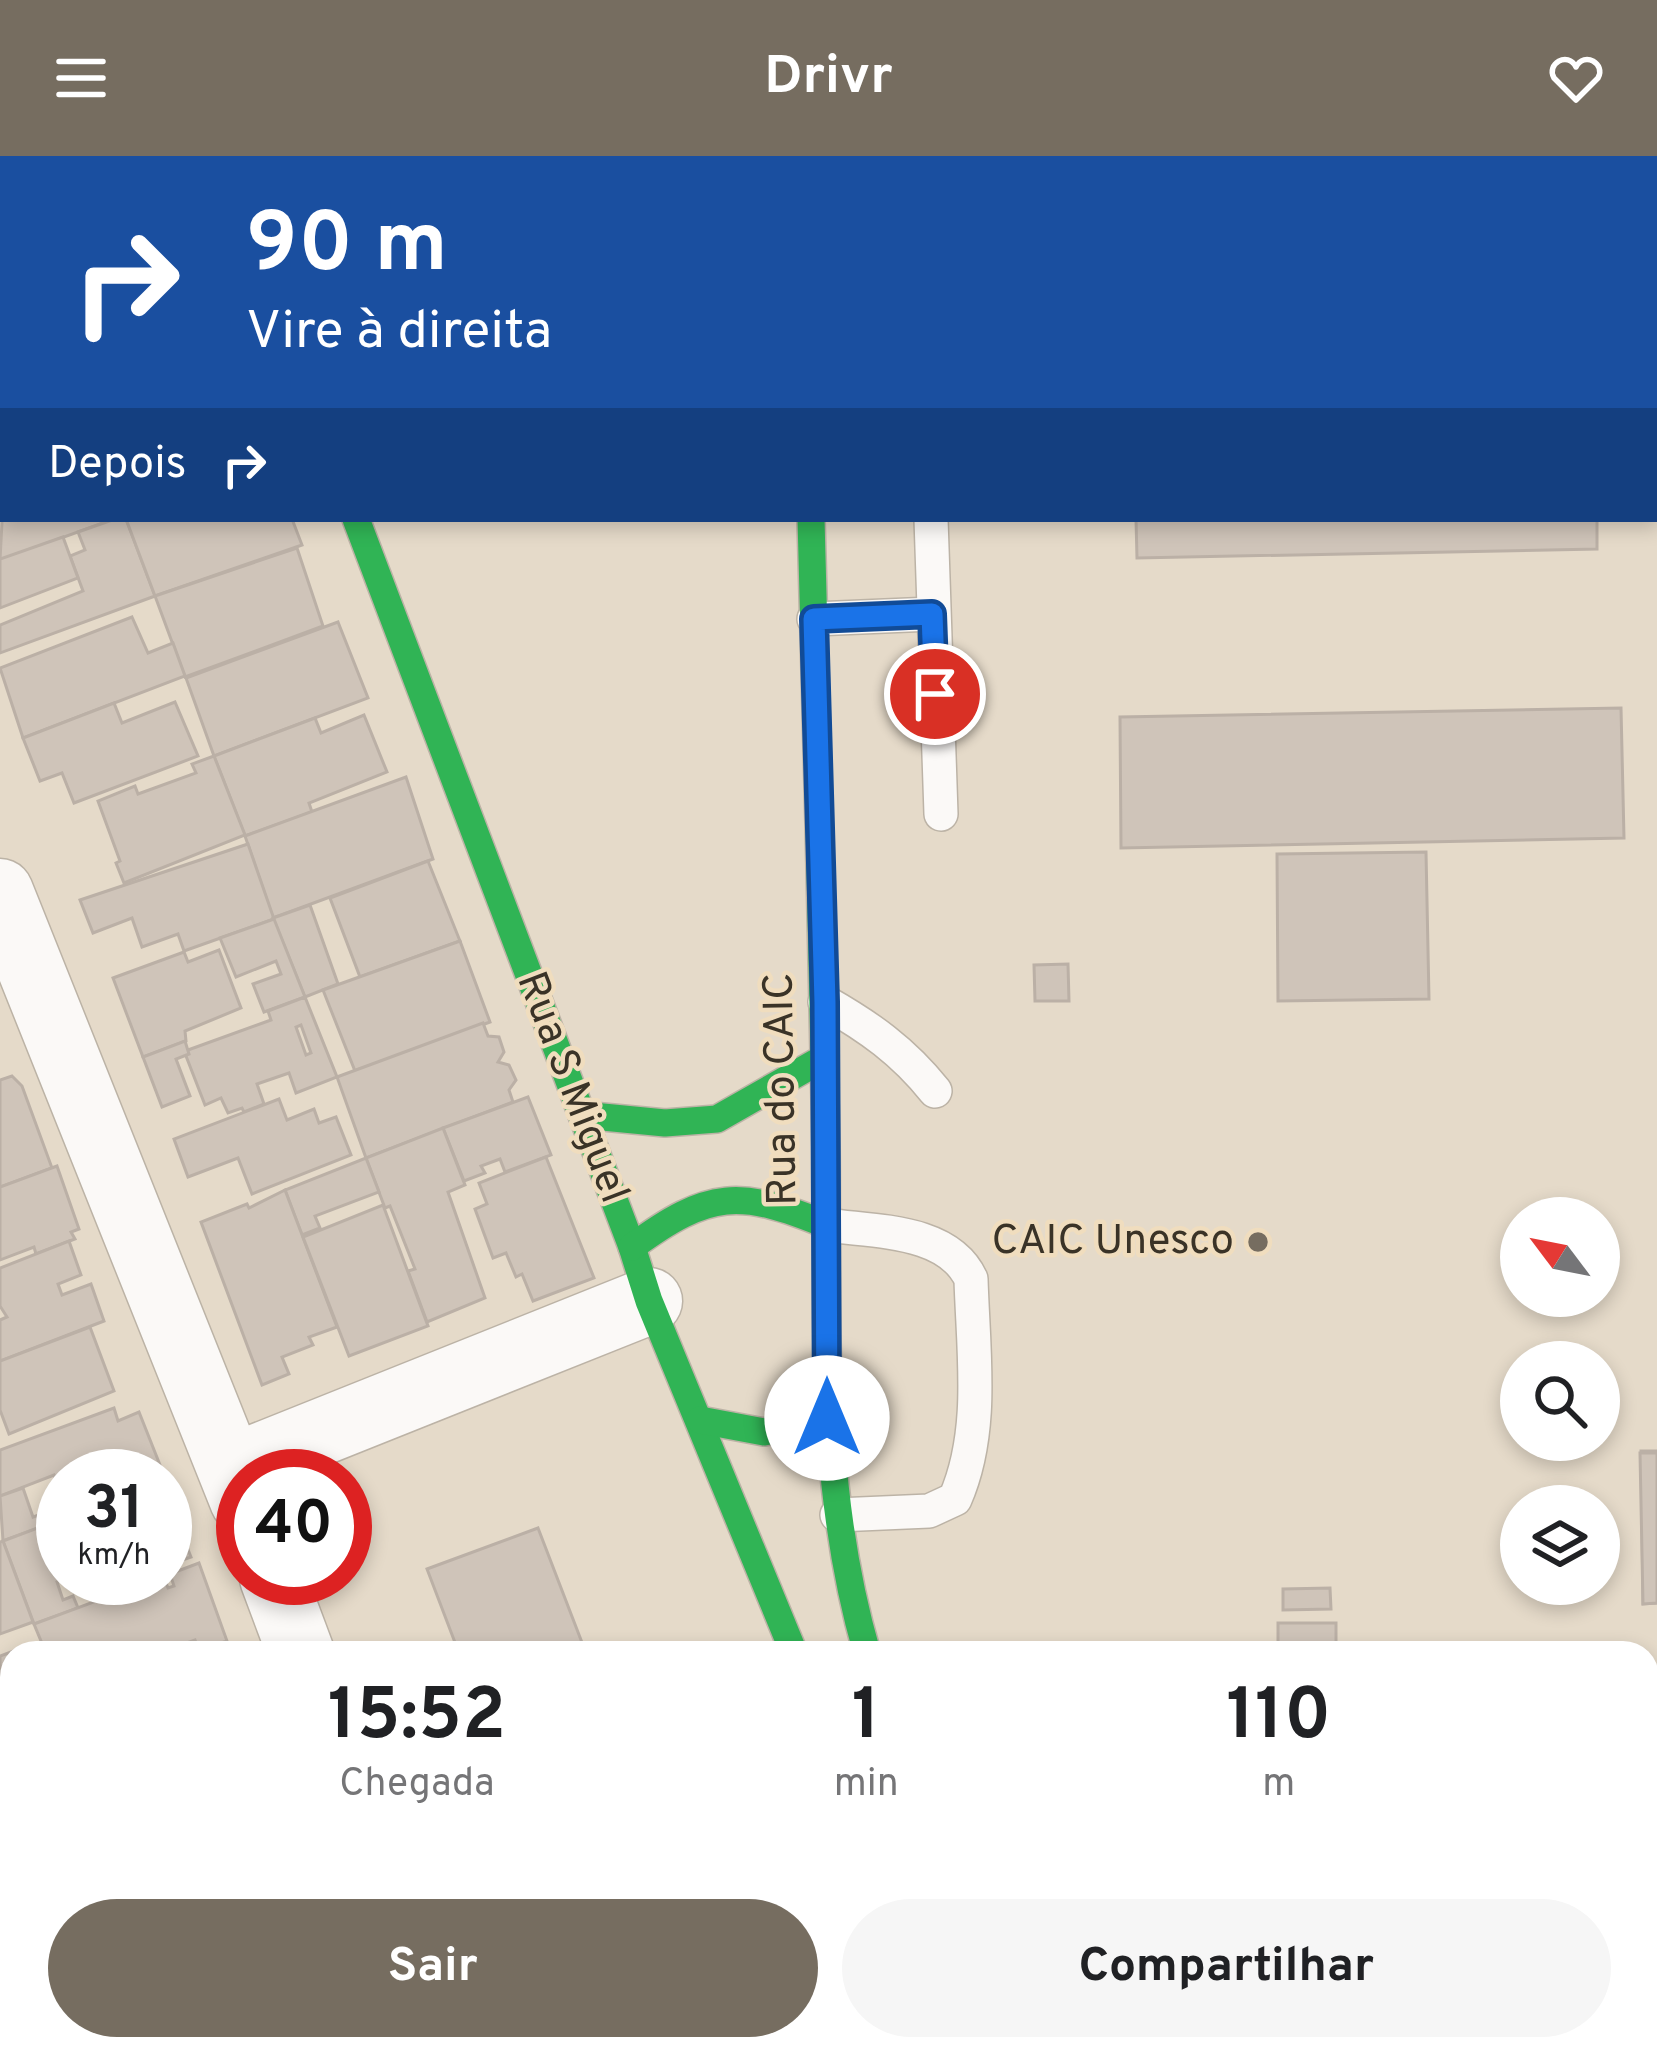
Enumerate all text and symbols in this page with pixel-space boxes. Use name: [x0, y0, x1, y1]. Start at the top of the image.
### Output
text: Drivr: [764, 44, 893, 113]
icon: menu: [48, 45, 114, 111]
icon: heart: [1543, 45, 1609, 111]
text: 90 m: [246, 195, 448, 301]
icon: right: [48, 204, 204, 360]
text: Vire à direita: [246, 299, 552, 368]
icon: right: [211, 432, 277, 498]
text: Depois: [48, 437, 187, 494]
pin: [884, 643, 986, 745]
icon: arrive: [902, 661, 968, 727]
street label: Rua S Miguel: [503, 965, 639, 1211]
street label: Rua do CAIC: [754, 972, 812, 1206]
north arrow: [1500, 1197, 1620, 1317]
map controls: [1500, 1197, 1620, 1605]
place label: CAIC Unesco: [992, 1216, 1234, 1269]
marker: CAIC Unesco: [1245, 1229, 1271, 1255]
button: search: [1500, 1341, 1620, 1461]
position arrow: [764, 1355, 890, 1481]
speed limit sign: 40: [216, 1449, 372, 1605]
text: 31: [84, 1474, 144, 1550]
button: layers: [1500, 1485, 1620, 1605]
text: km/h: [78, 1538, 150, 1575]
text: 15:52: [328, 1673, 506, 1765]
text: 1: [852, 1673, 881, 1765]
text: 110: [1226, 1673, 1331, 1765]
text: Chegada: [339, 1761, 494, 1810]
text: min: [834, 1761, 899, 1810]
text: m: [1262, 1761, 1295, 1810]
button: Sair: [48, 1899, 818, 2037]
button: Compartilhar: [842, 1899, 1611, 2037]

